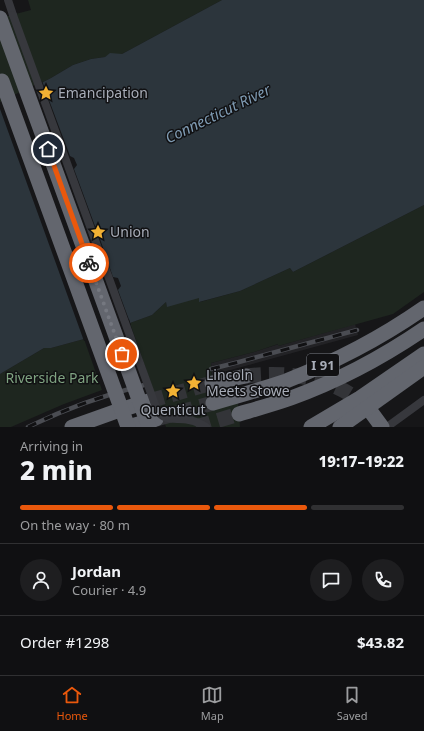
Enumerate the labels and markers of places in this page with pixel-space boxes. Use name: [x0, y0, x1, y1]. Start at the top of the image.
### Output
place label: Emancipation: [58, 83, 148, 102]
place icon: Emancipation: [37, 84, 55, 102]
pin: [31, 132, 65, 166]
place label: Union: [110, 222, 150, 241]
place icon: Union: [89, 223, 107, 241]
pin: [105, 337, 139, 371]
place label: Lincoln Meets Stowe: [206, 365, 290, 400]
place icon: Lincoln Meets Stowe: [185, 374, 203, 392]
place icon: Quenticut: [164, 382, 182, 400]
place label: Quenticut: [140, 400, 206, 419]

